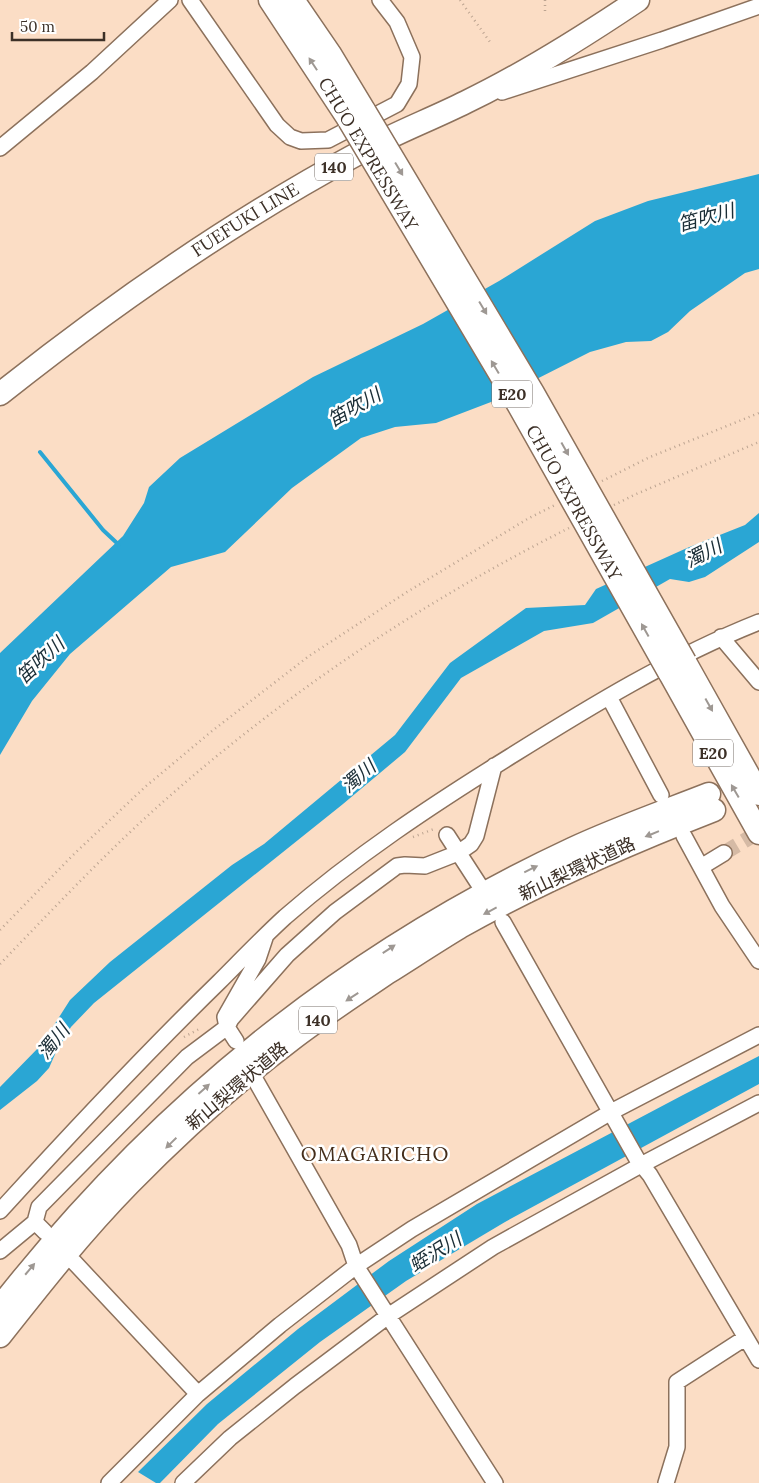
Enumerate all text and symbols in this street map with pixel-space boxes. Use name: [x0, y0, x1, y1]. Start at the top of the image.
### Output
scale bar: [12, 10, 105, 42]
text: 50 m: [20, 17, 55, 36]
one-way arrow: [308, 57, 318, 71]
street label: CHUO EXPRESSWAY: [314, 73, 424, 235]
road number: 140: [315, 154, 353, 180]
one-way arrow: [395, 162, 404, 175]
street label: FUEFUKI LINE: [187, 177, 303, 262]
water label: 笛吹川: [675, 198, 739, 236]
one-way arrow: [478, 302, 487, 315]
one-way arrow: [491, 360, 500, 373]
road number: E20: [492, 380, 532, 408]
water label: 笛吹川: [323, 381, 386, 432]
street label: CHUO EXPRESSWAY: [521, 421, 627, 585]
one-way arrow: [560, 442, 569, 455]
water label: 濁川: [681, 533, 727, 572]
one-way arrow: [640, 623, 649, 636]
water label: 笛吹川: [11, 630, 70, 688]
one-way arrow: [704, 698, 713, 711]
road number: E20: [693, 740, 733, 766]
water label: 濁川: [336, 753, 382, 797]
one-way arrow: [731, 783, 739, 798]
street label: 新山梨環状道路: [515, 831, 639, 906]
one-way arrow: [645, 831, 659, 839]
one-way arrow: [524, 865, 538, 873]
one-way arrow: [483, 907, 497, 916]
one-way arrow: [383, 945, 396, 954]
one-way arrow: [345, 992, 358, 1002]
road number: 140: [299, 1006, 337, 1034]
water label: 濁川: [32, 1017, 76, 1063]
street label: 新山梨環状道路: [181, 1036, 292, 1135]
one-way arrow: [197, 1083, 209, 1095]
one-way arrow: [166, 1137, 178, 1149]
district label: OMAGARICHO: [301, 1141, 449, 1166]
water label: 蛭沢川: [404, 1226, 467, 1277]
one-way arrow: [25, 1262, 36, 1275]

